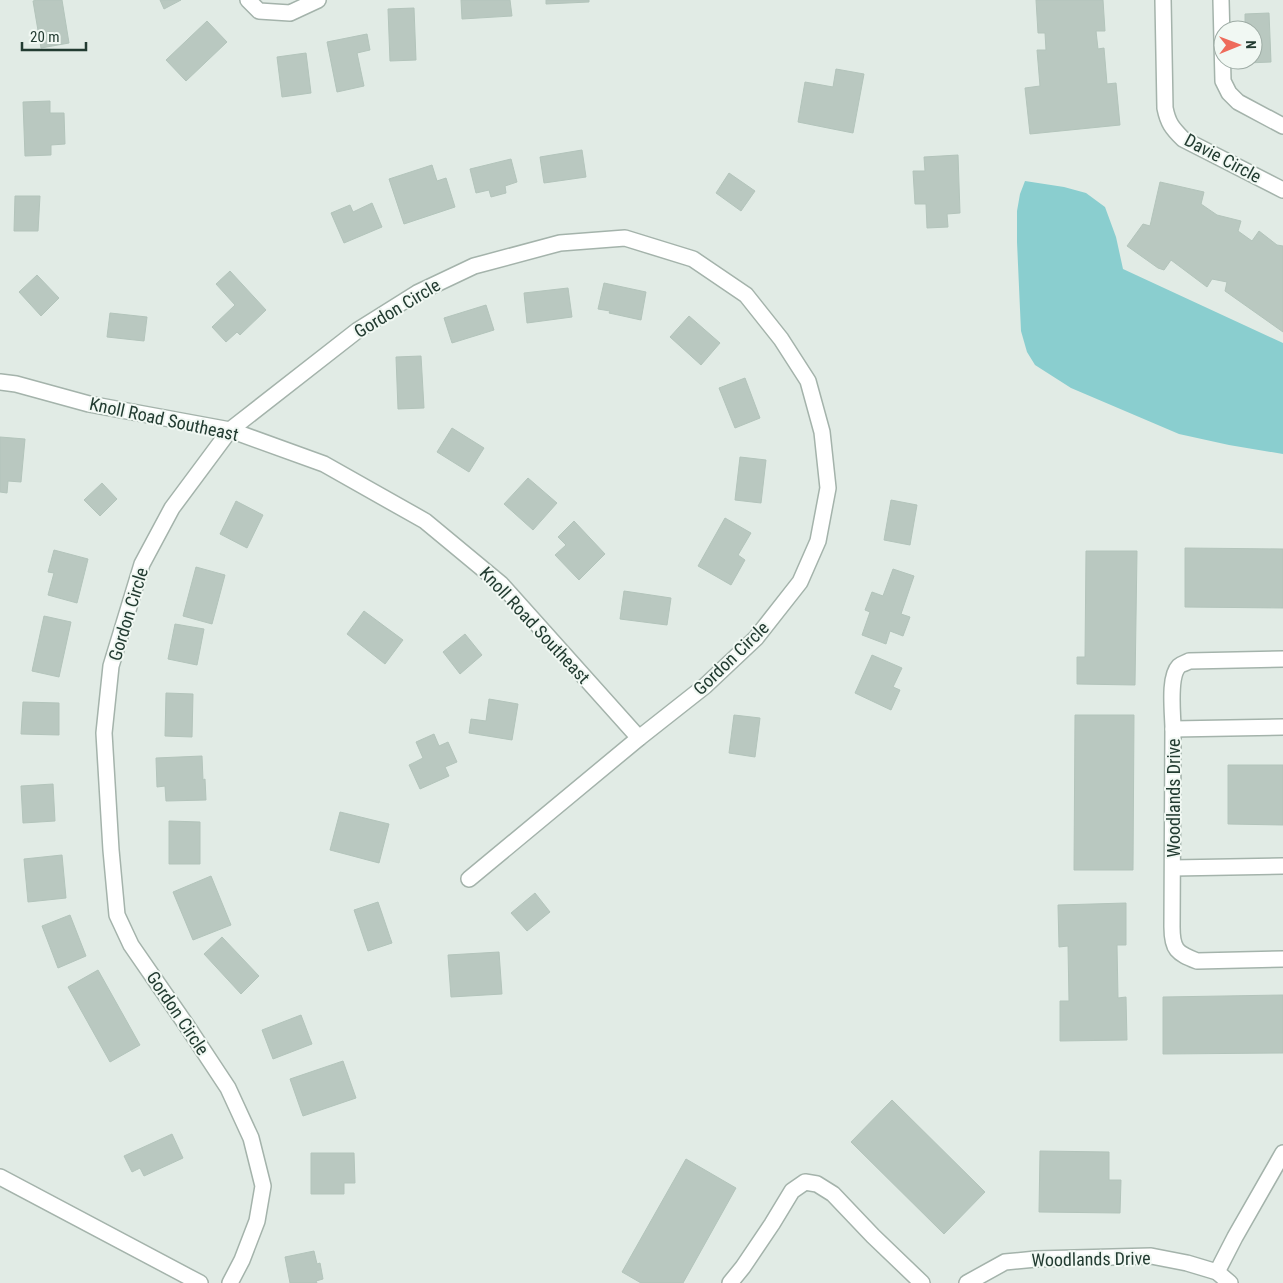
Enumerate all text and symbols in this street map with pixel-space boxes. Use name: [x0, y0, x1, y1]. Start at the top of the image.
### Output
scale bar: [22, 20, 86, 52]
north arrow: [1213, 20, 1263, 70]
text: 20 m: [30, 28, 60, 46]
text: N: [1243, 40, 1259, 49]
street label: Davie Circle: [1181, 129, 1265, 187]
street label: Gordon Circle: [350, 274, 444, 342]
street label: Knoll Road Southeast: [88, 393, 240, 445]
street label: Knoll Road Southeast: [476, 562, 594, 688]
street label: Gordon Circle: [104, 565, 152, 663]
street label: Gordon Circle: [689, 617, 773, 699]
street label: Woodlands Drive: [1163, 738, 1184, 858]
street label: Gordon Circle: [142, 967, 214, 1059]
street label: Woodlands Drive: [1031, 1247, 1151, 1271]

